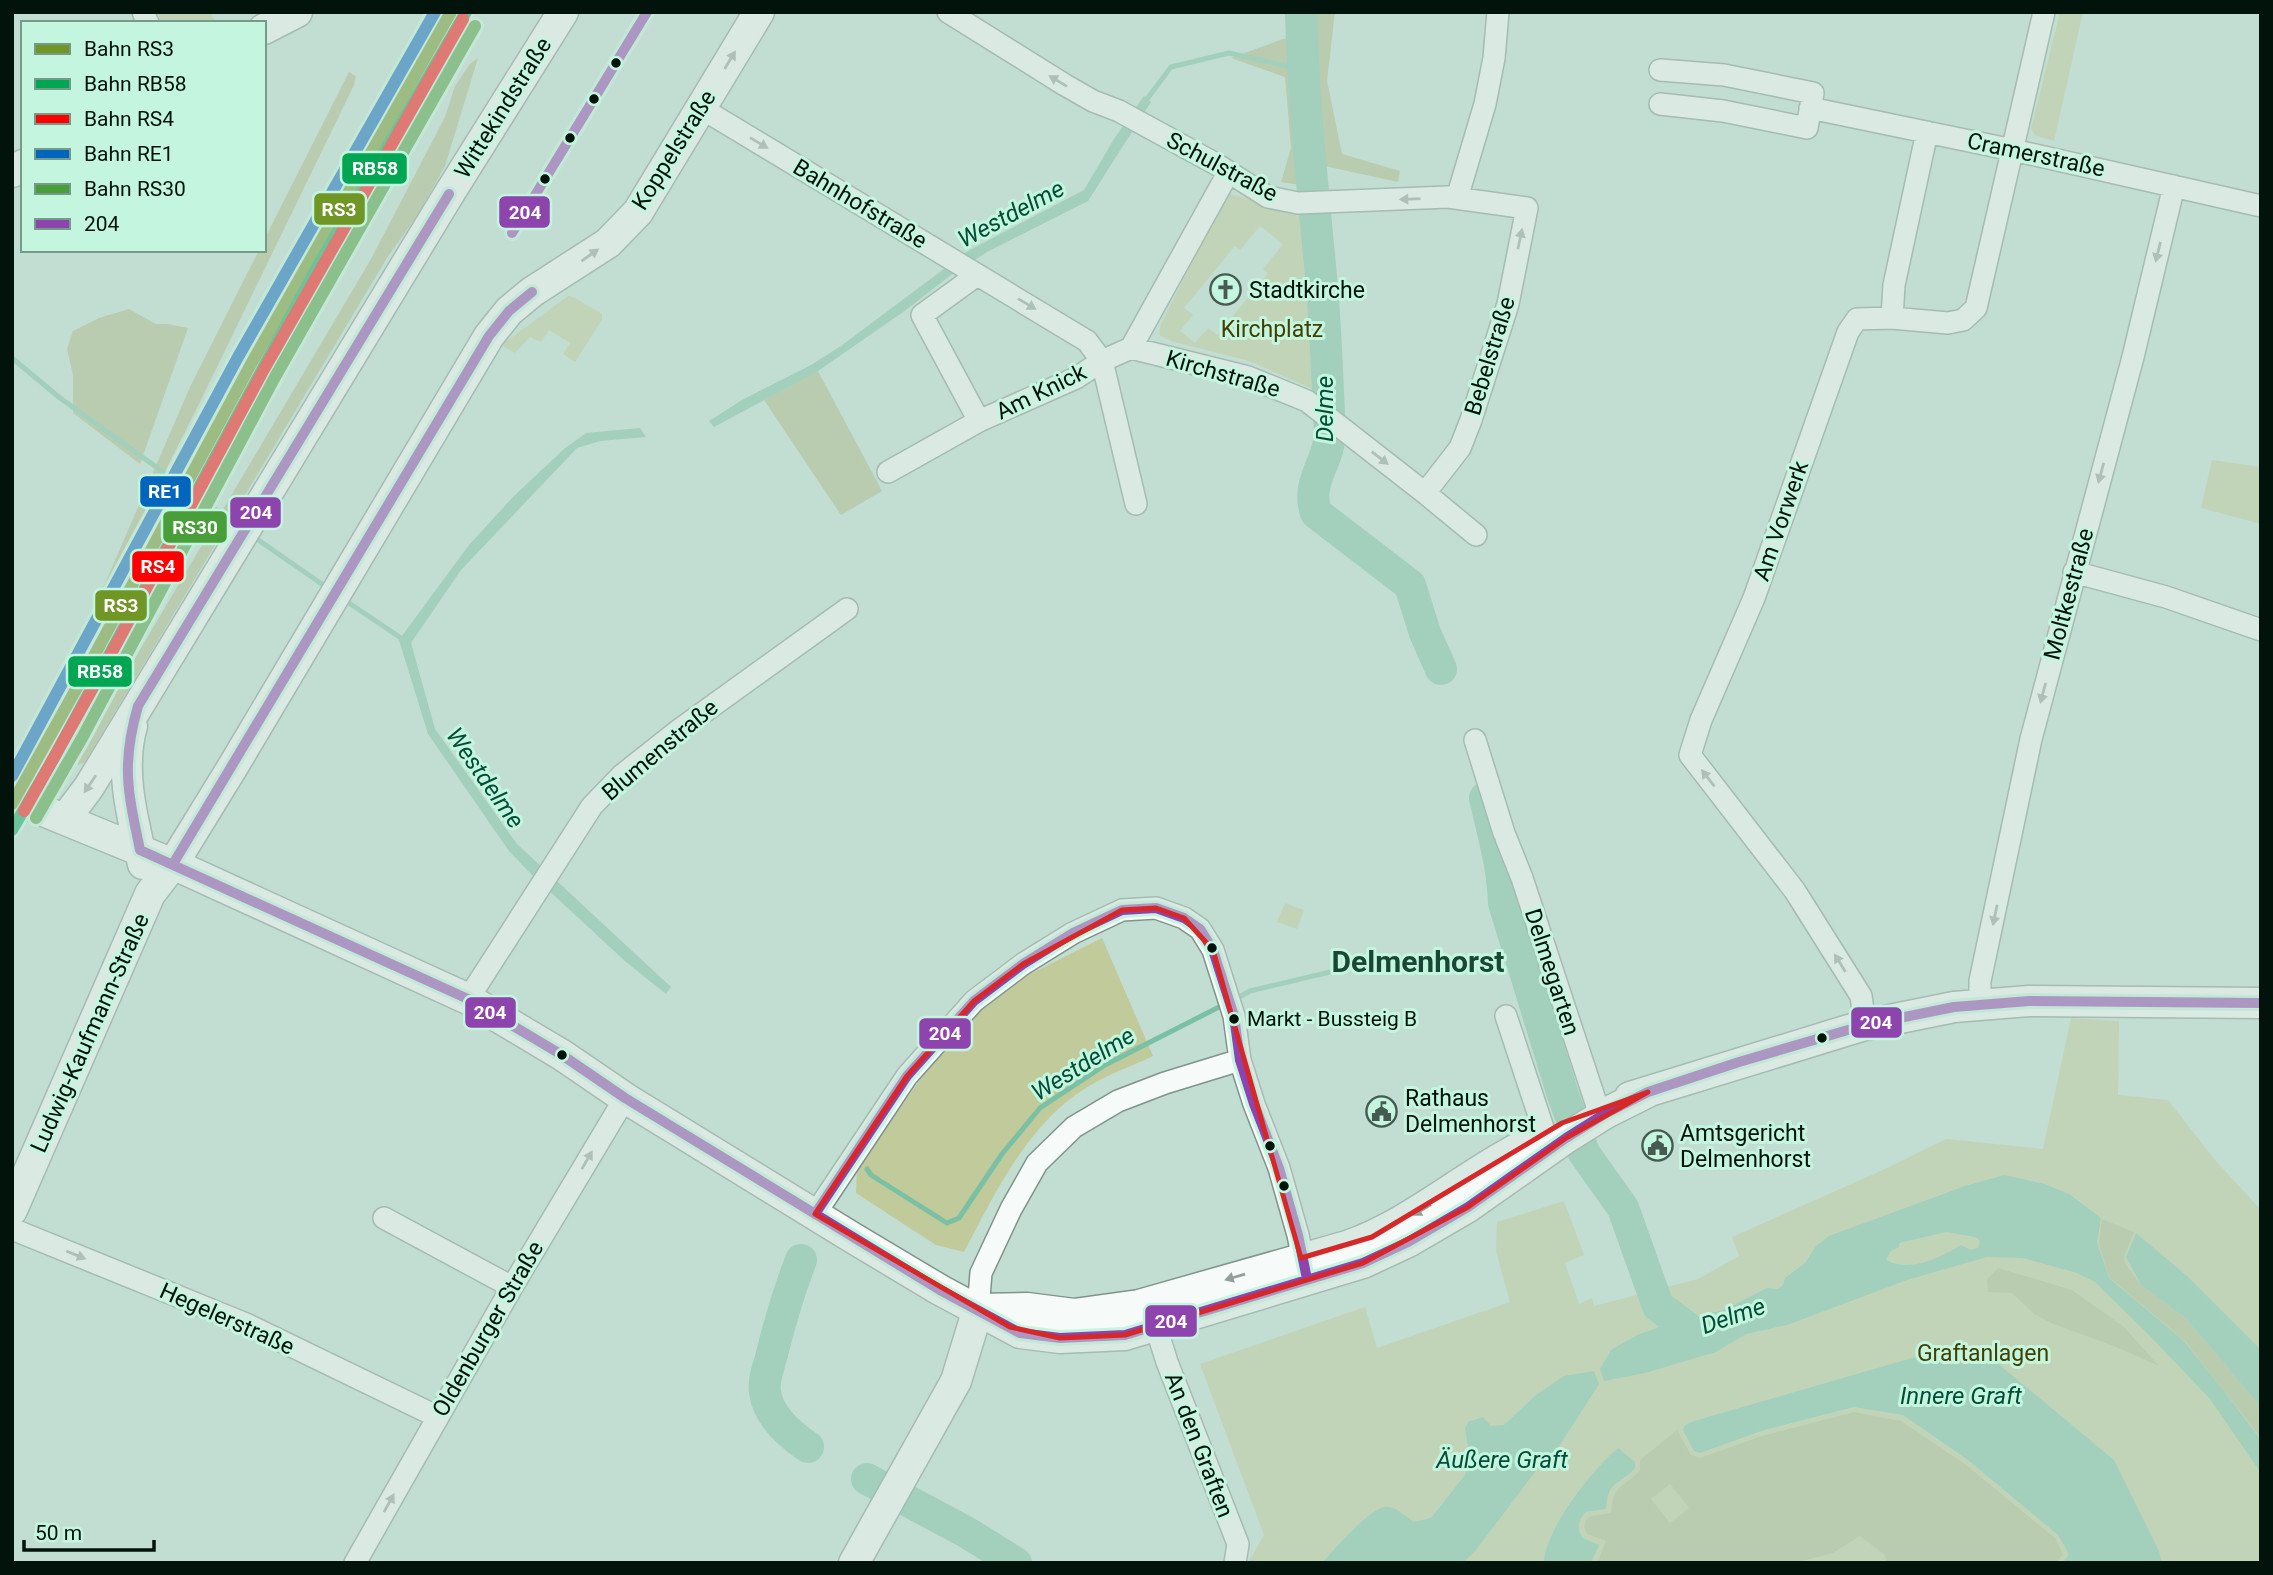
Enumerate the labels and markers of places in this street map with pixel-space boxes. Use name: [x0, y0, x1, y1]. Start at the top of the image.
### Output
unlabelled marker: [609, 56, 623, 70]
unlabelled marker: [587, 92, 601, 106]
unlabelled marker: [563, 131, 577, 145]
unlabelled marker: [538, 172, 552, 186]
church icon: Stadtkirche: [1209, 273, 1243, 307]
place label: Stadtkirche: [1249, 277, 1365, 304]
unlabelled marker: [1205, 941, 1219, 955]
place label: Markt - Bussteig B: [1247, 1007, 1417, 1031]
marker: Markt - Bussteig B: [1227, 1012, 1241, 1026]
unlabelled marker: [1815, 1031, 1829, 1045]
unlabelled marker: [555, 1048, 569, 1062]
place label: Rathaus Delmenhorst: [1405, 1085, 1536, 1138]
public building icon: Rathaus Delmenhorst: [1365, 1094, 1399, 1128]
place label: Amtsgericht Delmenhorst: [1680, 1120, 1811, 1173]
public building icon: Amtsgericht Delmenhorst: [1640, 1129, 1674, 1163]
unlabelled marker: [1263, 1139, 1277, 1153]
unlabelled marker: [1277, 1179, 1291, 1193]

